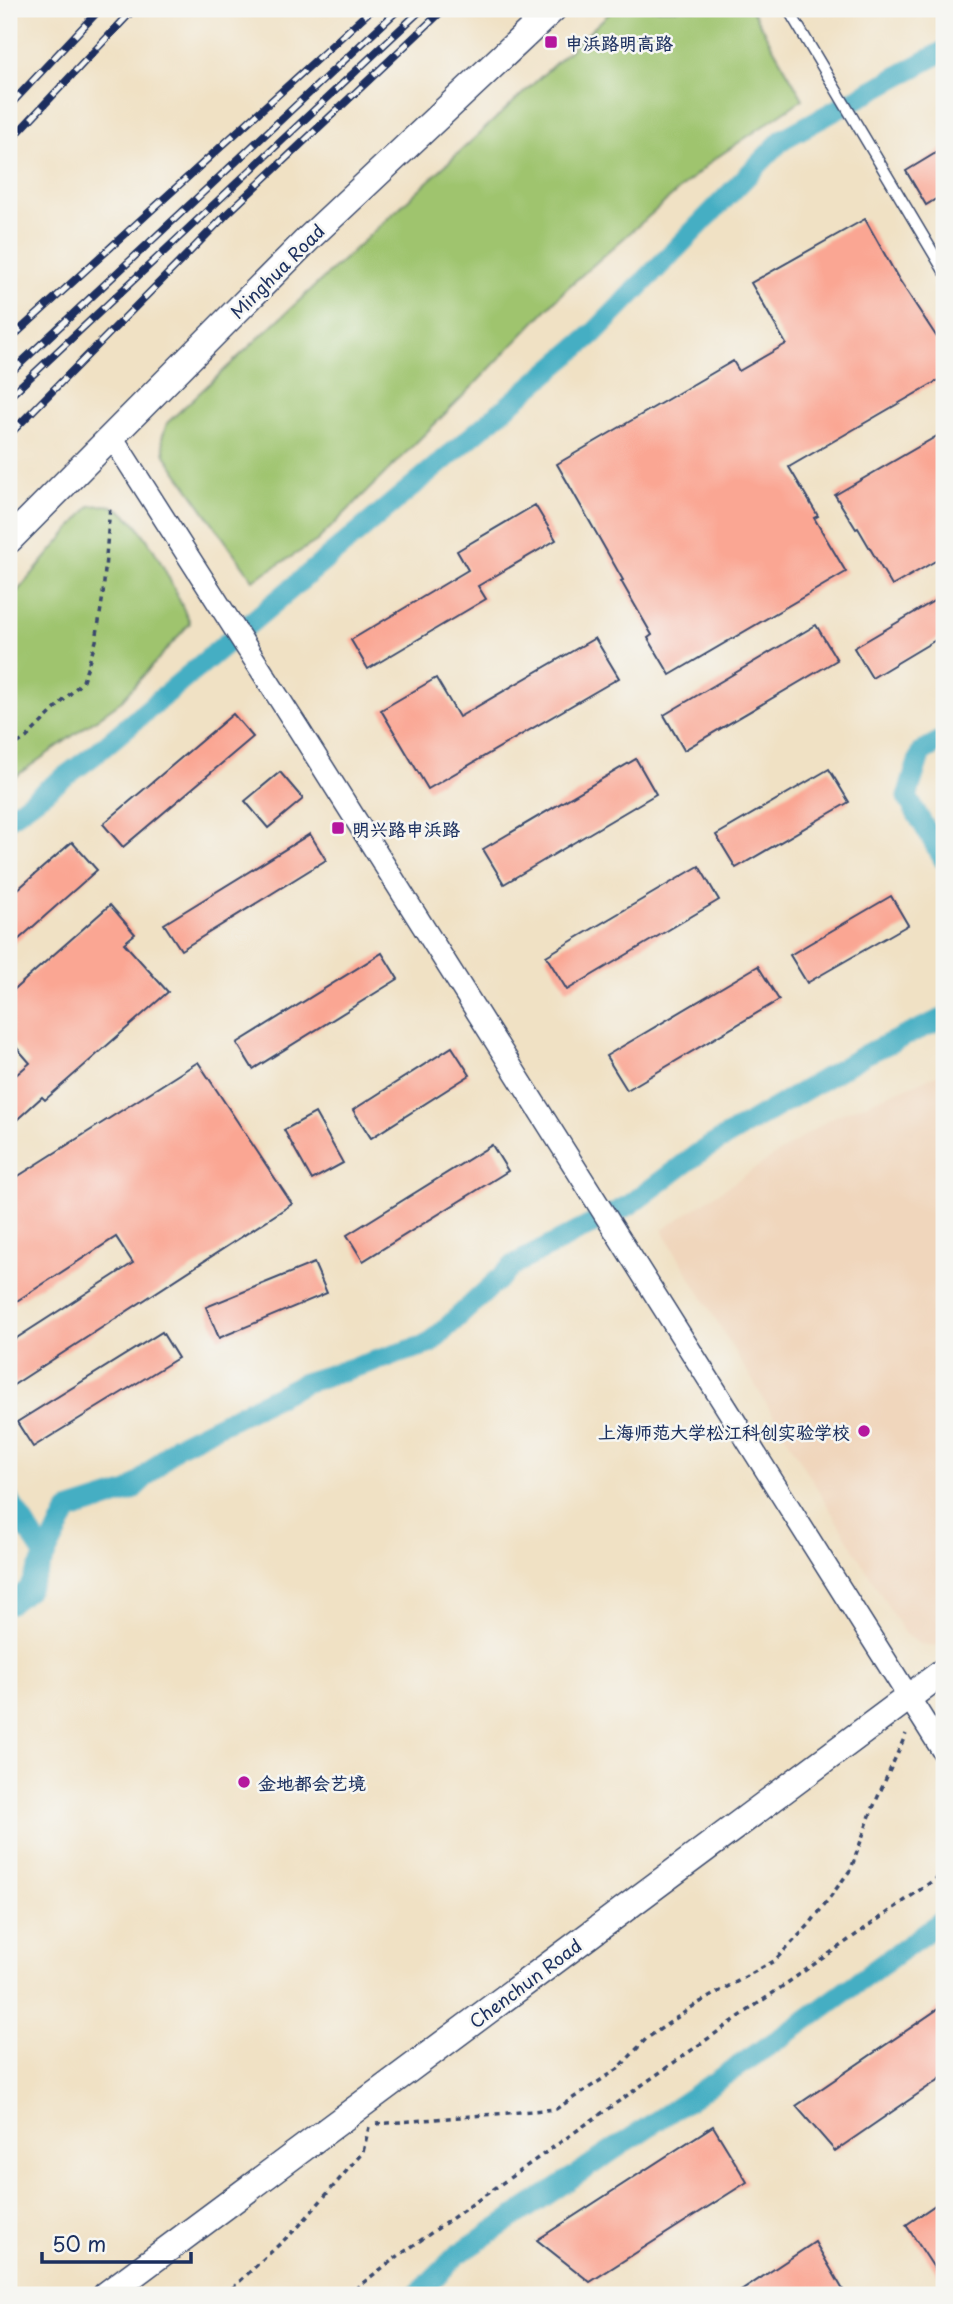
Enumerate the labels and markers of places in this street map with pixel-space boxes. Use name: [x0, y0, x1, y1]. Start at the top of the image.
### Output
place label: 申浜路明高路: [565, 29, 673, 56]
marker: 申浜路明高路: [543, 34, 559, 50]
place label: 明兴路申浜路: [352, 815, 460, 842]
marker: 明兴路申浜路: [330, 820, 346, 836]
place label: 上海师范大学松江科创实验学校: [598, 1418, 850, 1445]
marker: 上海师范大学松江科创实验学校: [856, 1423, 872, 1439]
place label: 金地都会艺境: [258, 1769, 366, 1796]
marker: 金地都会艺境: [236, 1774, 252, 1790]

